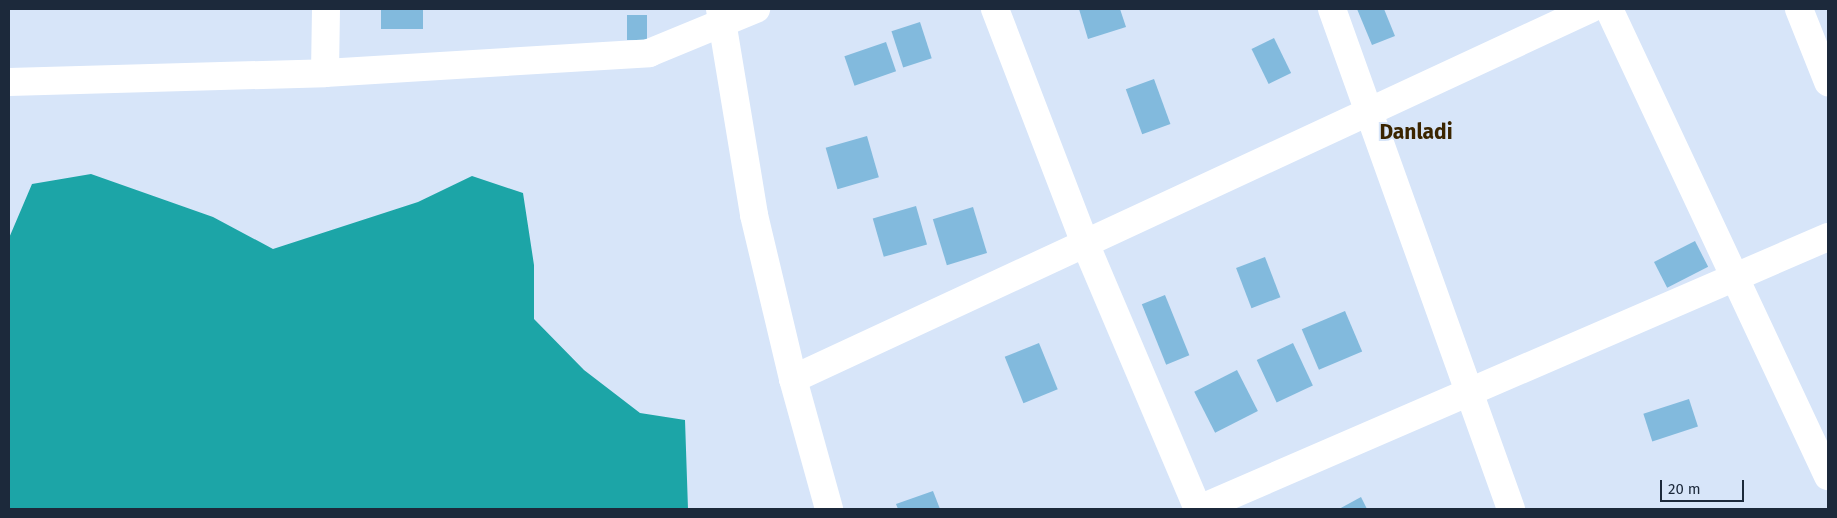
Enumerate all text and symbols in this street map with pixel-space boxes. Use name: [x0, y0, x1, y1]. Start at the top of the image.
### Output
district label: Danladi: [1379, 119, 1453, 145]
scale bar: [1662, 470, 1746, 502]
text: 20 m: [1668, 480, 1701, 498]

